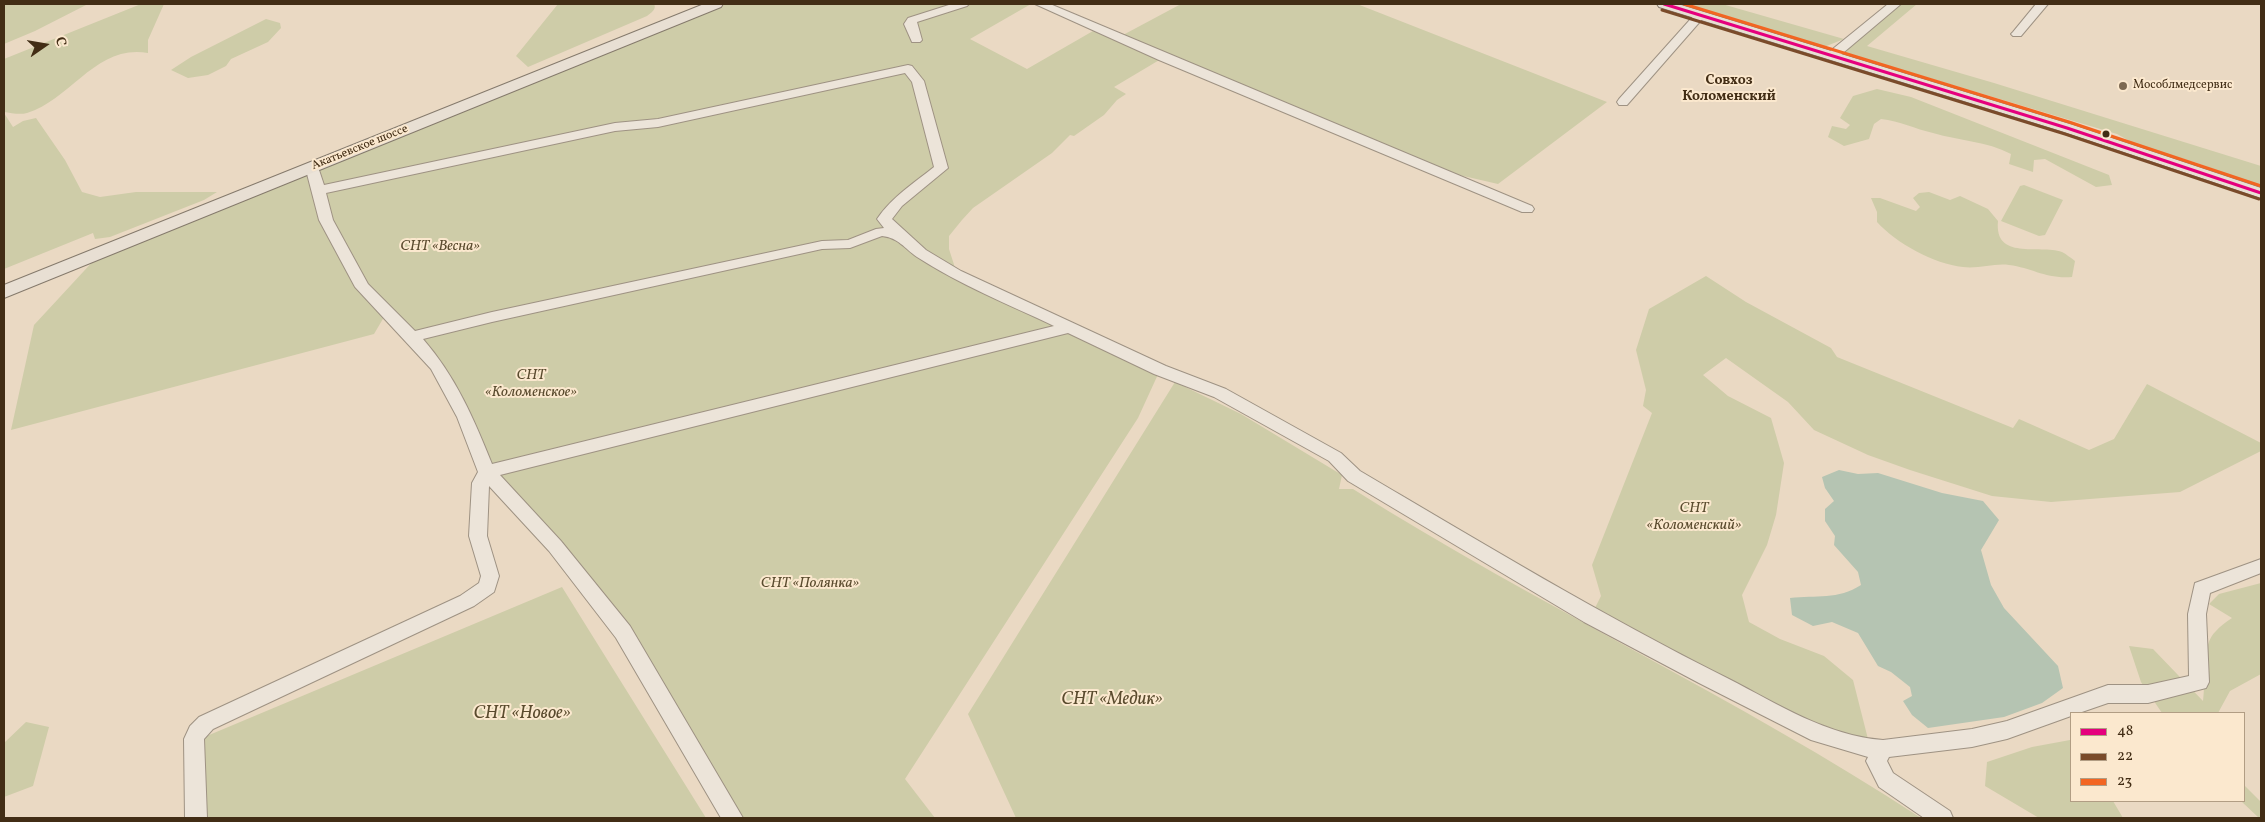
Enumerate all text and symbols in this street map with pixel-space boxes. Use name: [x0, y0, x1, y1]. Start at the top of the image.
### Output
north arrow: [20, 20, 70, 70]
text: С: [50, 35, 70, 48]
district label: Совхоз Коломенский: [1682, 73, 1776, 105]
place label: Мособлмедсервис: [2133, 79, 2232, 93]
marker: Мособлмедсервис: [2117, 80, 2129, 92]
street label: Акатьевское шоссе: [310, 122, 410, 174]
unlabelled marker: [2101, 129, 2111, 139]
park label: СНТ «Весна»: [400, 238, 480, 256]
park label: СНТ «Коломенское»: [485, 367, 577, 402]
park label: СНТ «Коломенский»: [1647, 500, 1741, 535]
park label: СНТ «Полянка»: [761, 575, 859, 593]
park label: СНТ «Медик»: [1061, 690, 1163, 712]
park label: СНТ «Новое»: [473, 704, 571, 726]
legend: [2070, 712, 2245, 802]
text: 48: [2117, 721, 2133, 742]
text: 22: [2117, 746, 2133, 767]
text: 23: [2117, 771, 2132, 792]

